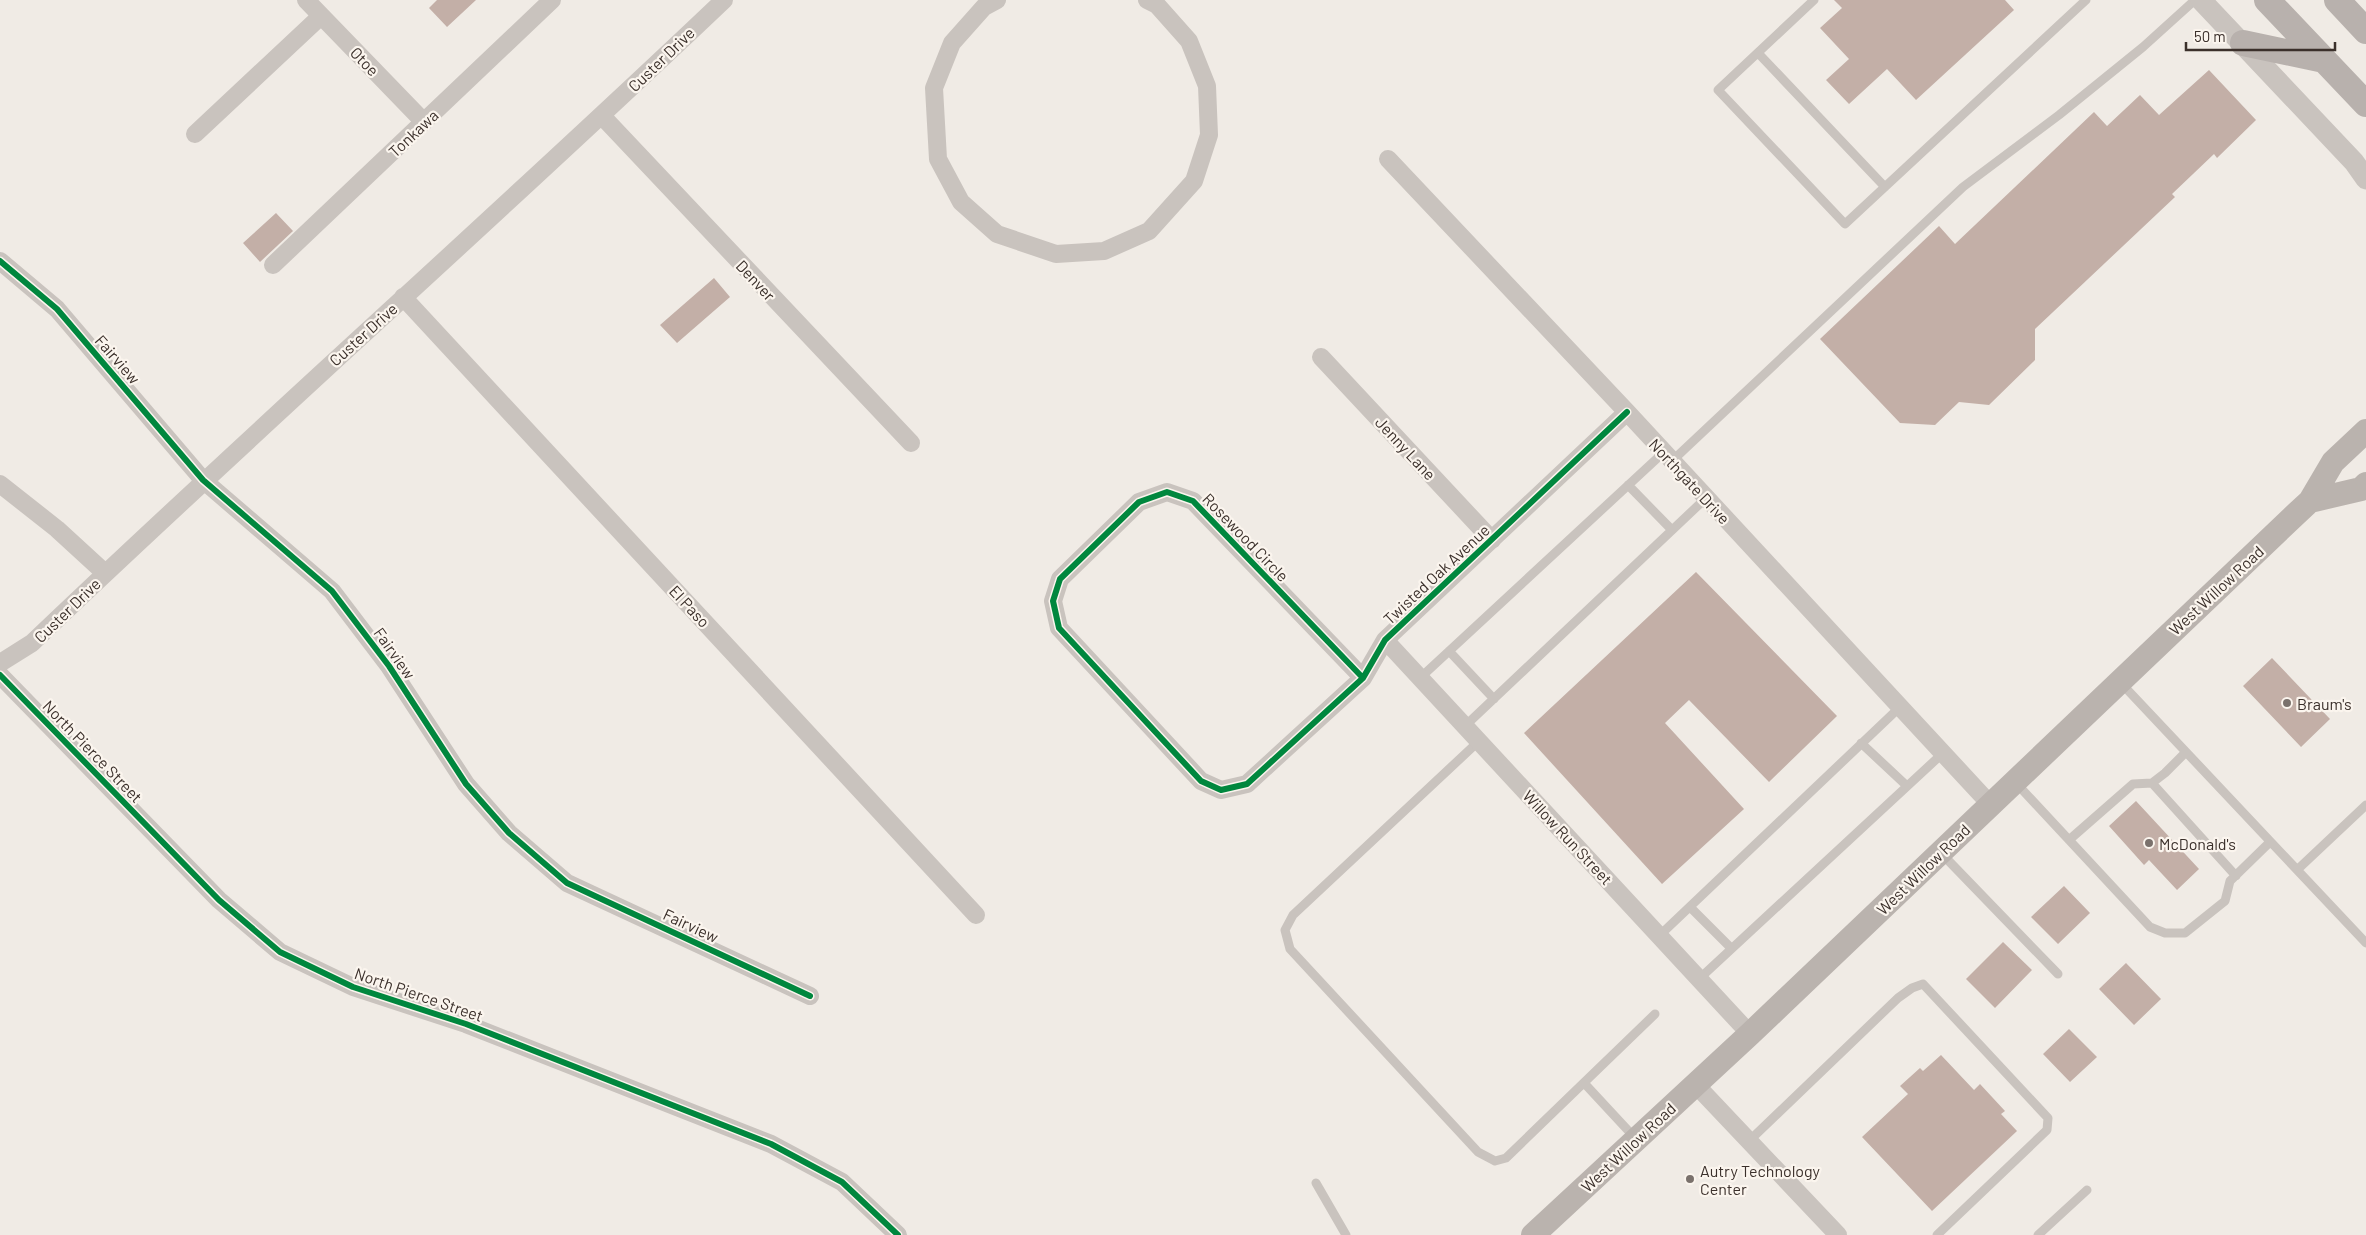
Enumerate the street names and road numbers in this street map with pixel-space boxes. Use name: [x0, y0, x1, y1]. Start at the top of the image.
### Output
street label: Custer Drive: [624, 23, 698, 95]
street label: Otoe: [347, 43, 383, 79]
street label: Tonkawa: [384, 105, 442, 161]
street label: Denver: [732, 256, 780, 304]
street label: Custer Drive: [325, 299, 401, 369]
street label: Fairview: [92, 331, 145, 388]
street label: Jenny Lane: [1372, 412, 1440, 484]
street label: Northgate Drive: [1646, 434, 1734, 528]
street label: Rosewood Circle: [1199, 489, 1293, 585]
street label: Twisted Oak Avenue: [1379, 520, 1493, 628]
street label: West Willow Road: [2165, 541, 2267, 639]
street label: Custer Drive: [30, 574, 104, 646]
street label: El Paso: [666, 581, 714, 631]
street label: Fairview: [370, 624, 420, 683]
street label: North Pierce Street: [39, 696, 147, 806]
street label: Willow Run Street: [1519, 786, 1617, 888]
street label: West Willow Road: [1872, 820, 1974, 918]
street label: Fairview: [660, 904, 722, 946]
street label: North Pierce Street: [352, 963, 486, 1025]
street label: West Willow Road: [1577, 1098, 1679, 1196]

